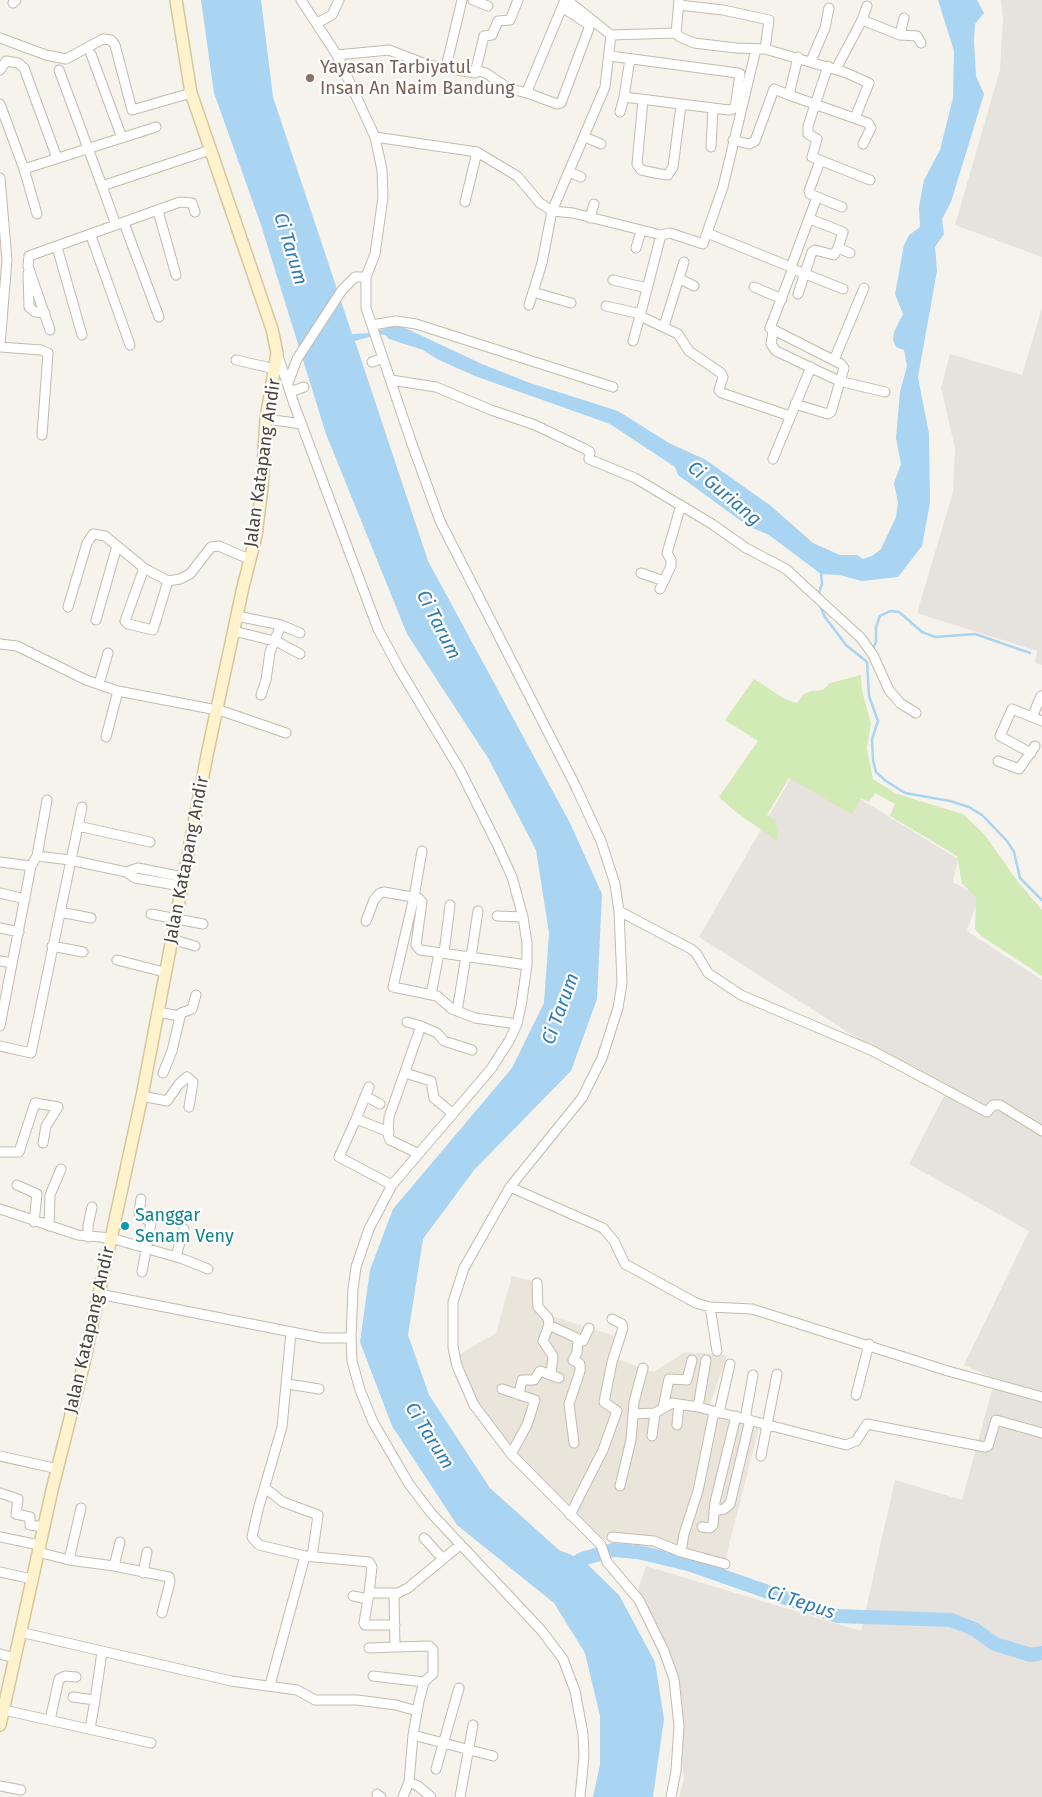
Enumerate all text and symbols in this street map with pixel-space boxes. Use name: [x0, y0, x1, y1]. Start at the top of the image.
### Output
place label: Yayasan Tarbiyatul Insan An Naim Bandung: [320, 57, 515, 100]
marker: Yayasan Tarbiyatul Insan An Naim Bandung: [304, 72, 316, 84]
water label: Ci Tarum: [268, 210, 312, 288]
street label: Jalan Katapang Andir: [240, 377, 286, 549]
water label: Ci Guriang: [683, 457, 765, 531]
water label: Ci Tarum: [411, 587, 465, 663]
street label: Jalan Katapang Andir: [160, 774, 214, 946]
water label: Ci Tarum: [538, 970, 584, 1048]
place label: Sanggar Senam Veny: [135, 1205, 234, 1248]
marker: Sanggar Senam Veny: [119, 1220, 131, 1232]
street label: Jalan Katapang Andir: [60, 1245, 120, 1415]
water label: Ci Tarum: [400, 1398, 458, 1474]
water label: Ci Tepus: [764, 1581, 838, 1625]

